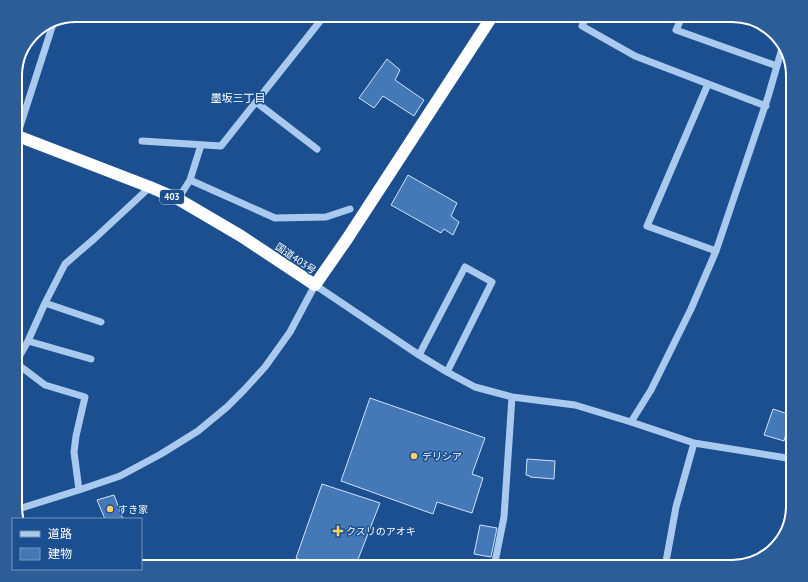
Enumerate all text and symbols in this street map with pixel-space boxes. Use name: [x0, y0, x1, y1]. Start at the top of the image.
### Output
district label: 墨坂三丁目: [211, 91, 266, 105]
road number: 403: [160, 190, 184, 204]
street label: 国道403号: [273, 240, 319, 277]
place label: デリシア: [422, 450, 462, 463]
marker: デリシア: [409, 451, 419, 461]
place label: すき家: [118, 503, 148, 516]
marker: すき家: [105, 504, 115, 514]
legend: [12, 518, 142, 570]
place label: クスリのアオキ: [346, 525, 416, 538]
text: 道路: [48, 526, 72, 541]
marker: クスリのアオキ: [333, 526, 343, 536]
text: 建物: [48, 546, 72, 561]

